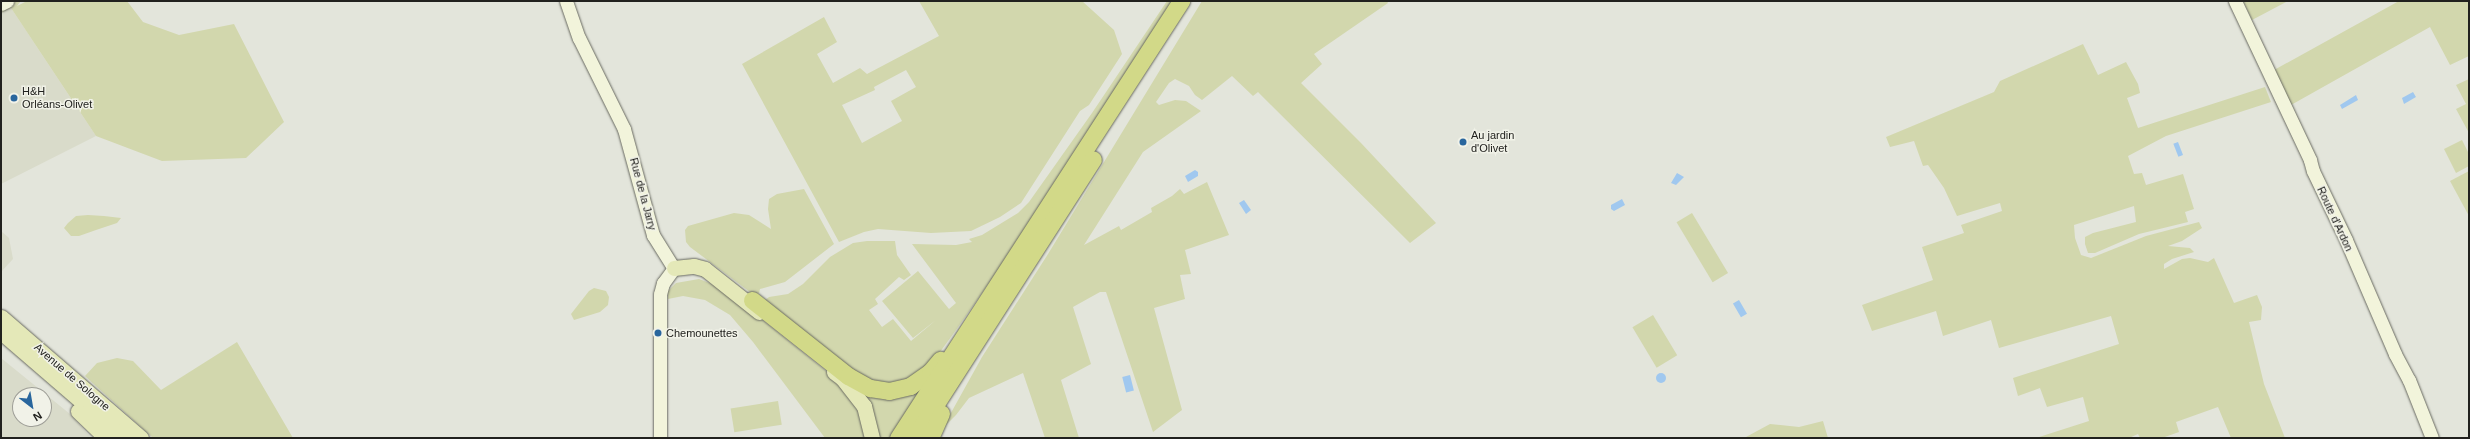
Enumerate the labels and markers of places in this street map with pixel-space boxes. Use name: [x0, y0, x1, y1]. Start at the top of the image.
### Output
place label: H&H Orléans-Olivet: [22, 85, 92, 111]
marker: H&H Orléans-Olivet: [9, 93, 19, 103]
place label: Au jardin d'Olivet: [1471, 129, 1514, 155]
marker: Au jardin d'Olivet: [1458, 137, 1468, 147]
place label: Chemounettes: [666, 326, 738, 340]
marker: Chemounettes: [653, 328, 663, 338]

